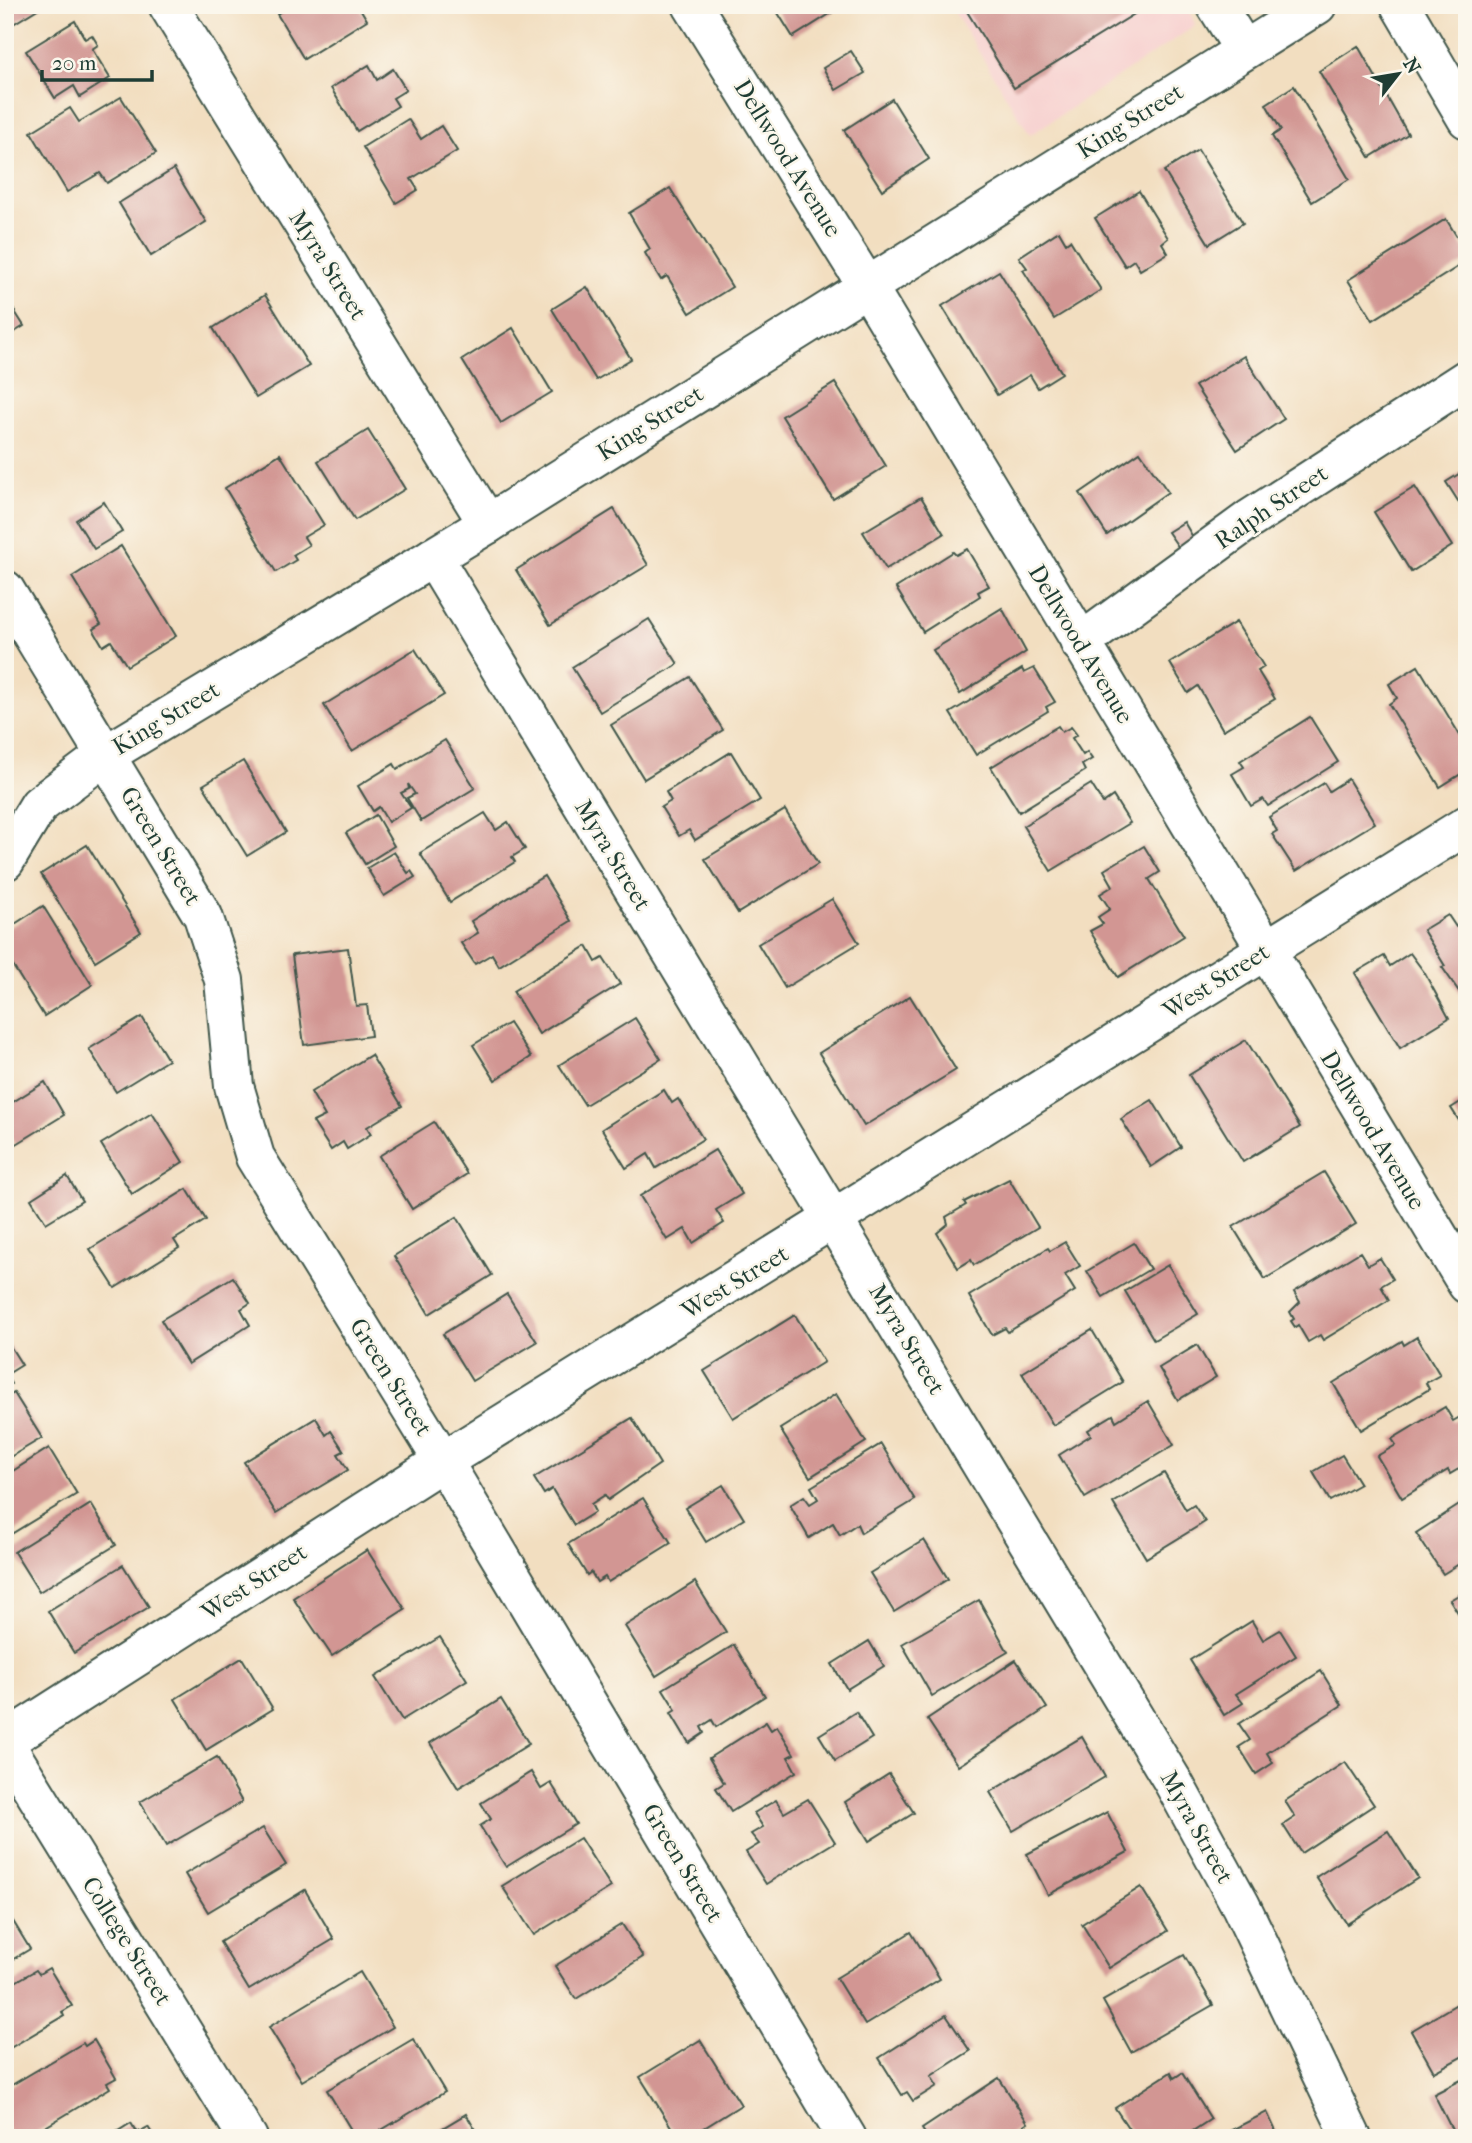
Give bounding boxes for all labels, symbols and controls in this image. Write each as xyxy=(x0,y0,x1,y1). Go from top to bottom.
scale bar xyxy=(42,38,152,82)
north arrow xyxy=(1364,38,1434,108)
text: 20 m xyxy=(52,51,97,75)
text: N xyxy=(1399,54,1425,78)
street label: Dellwood Avenue xyxy=(728,74,848,242)
street label: King Street xyxy=(1072,77,1189,165)
street label: Myra Street xyxy=(283,205,373,325)
street label: King Street xyxy=(592,379,709,467)
street label: Ralph Street xyxy=(1209,459,1333,555)
street label: Dellwood Avenue xyxy=(1023,559,1140,729)
street label: King Street xyxy=(107,675,225,761)
street label: Green Street xyxy=(115,782,208,911)
street label: Myra Street xyxy=(569,795,657,916)
street label: West Street xyxy=(1157,937,1275,1025)
street label: Dellwood Avenue xyxy=(1315,1045,1432,1215)
street label: West Street xyxy=(676,1239,794,1325)
street label: Myra Street xyxy=(863,1279,951,1400)
street label: Green Street xyxy=(344,1313,438,1441)
street label: West Street xyxy=(195,1537,312,1627)
street label: Myra Street xyxy=(1155,1766,1240,1888)
street label: Green Street xyxy=(637,1799,730,1928)
street label: College Street xyxy=(76,1872,178,2011)

